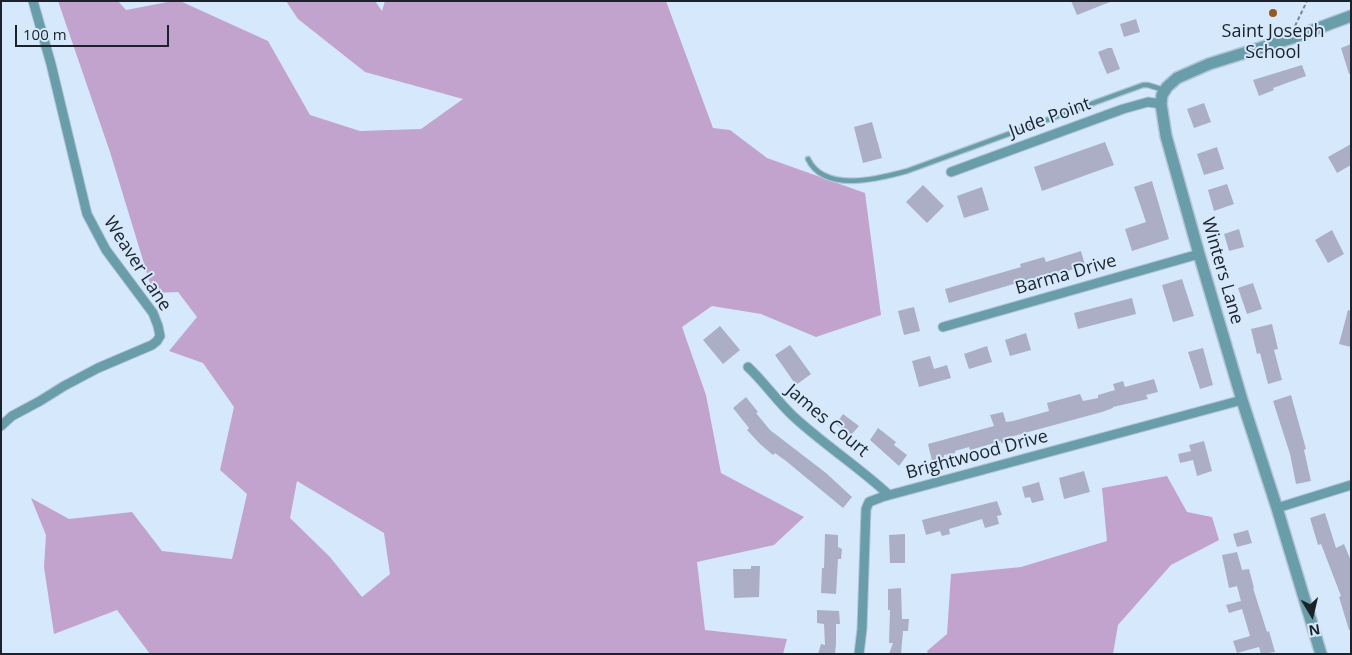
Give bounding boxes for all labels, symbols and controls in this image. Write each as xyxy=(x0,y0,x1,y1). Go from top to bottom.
marker: Saint Joseph School xyxy=(1267,7,1279,19)
scale bar xyxy=(18,15,171,47)
place label: Saint Joseph School xyxy=(1222,21,1324,64)
text: 100 m xyxy=(23,24,67,44)
street label: Jude Point xyxy=(1006,93,1094,143)
street label: Weaver Lane xyxy=(98,213,176,315)
street label: Winters Lane xyxy=(1196,215,1248,327)
street label: Barma Drive xyxy=(1013,250,1119,300)
street label: James Court xyxy=(781,380,873,462)
street label: Brightwood Drive xyxy=(904,426,1050,484)
north arrow xyxy=(1287,590,1337,640)
text: N xyxy=(1307,620,1322,641)

